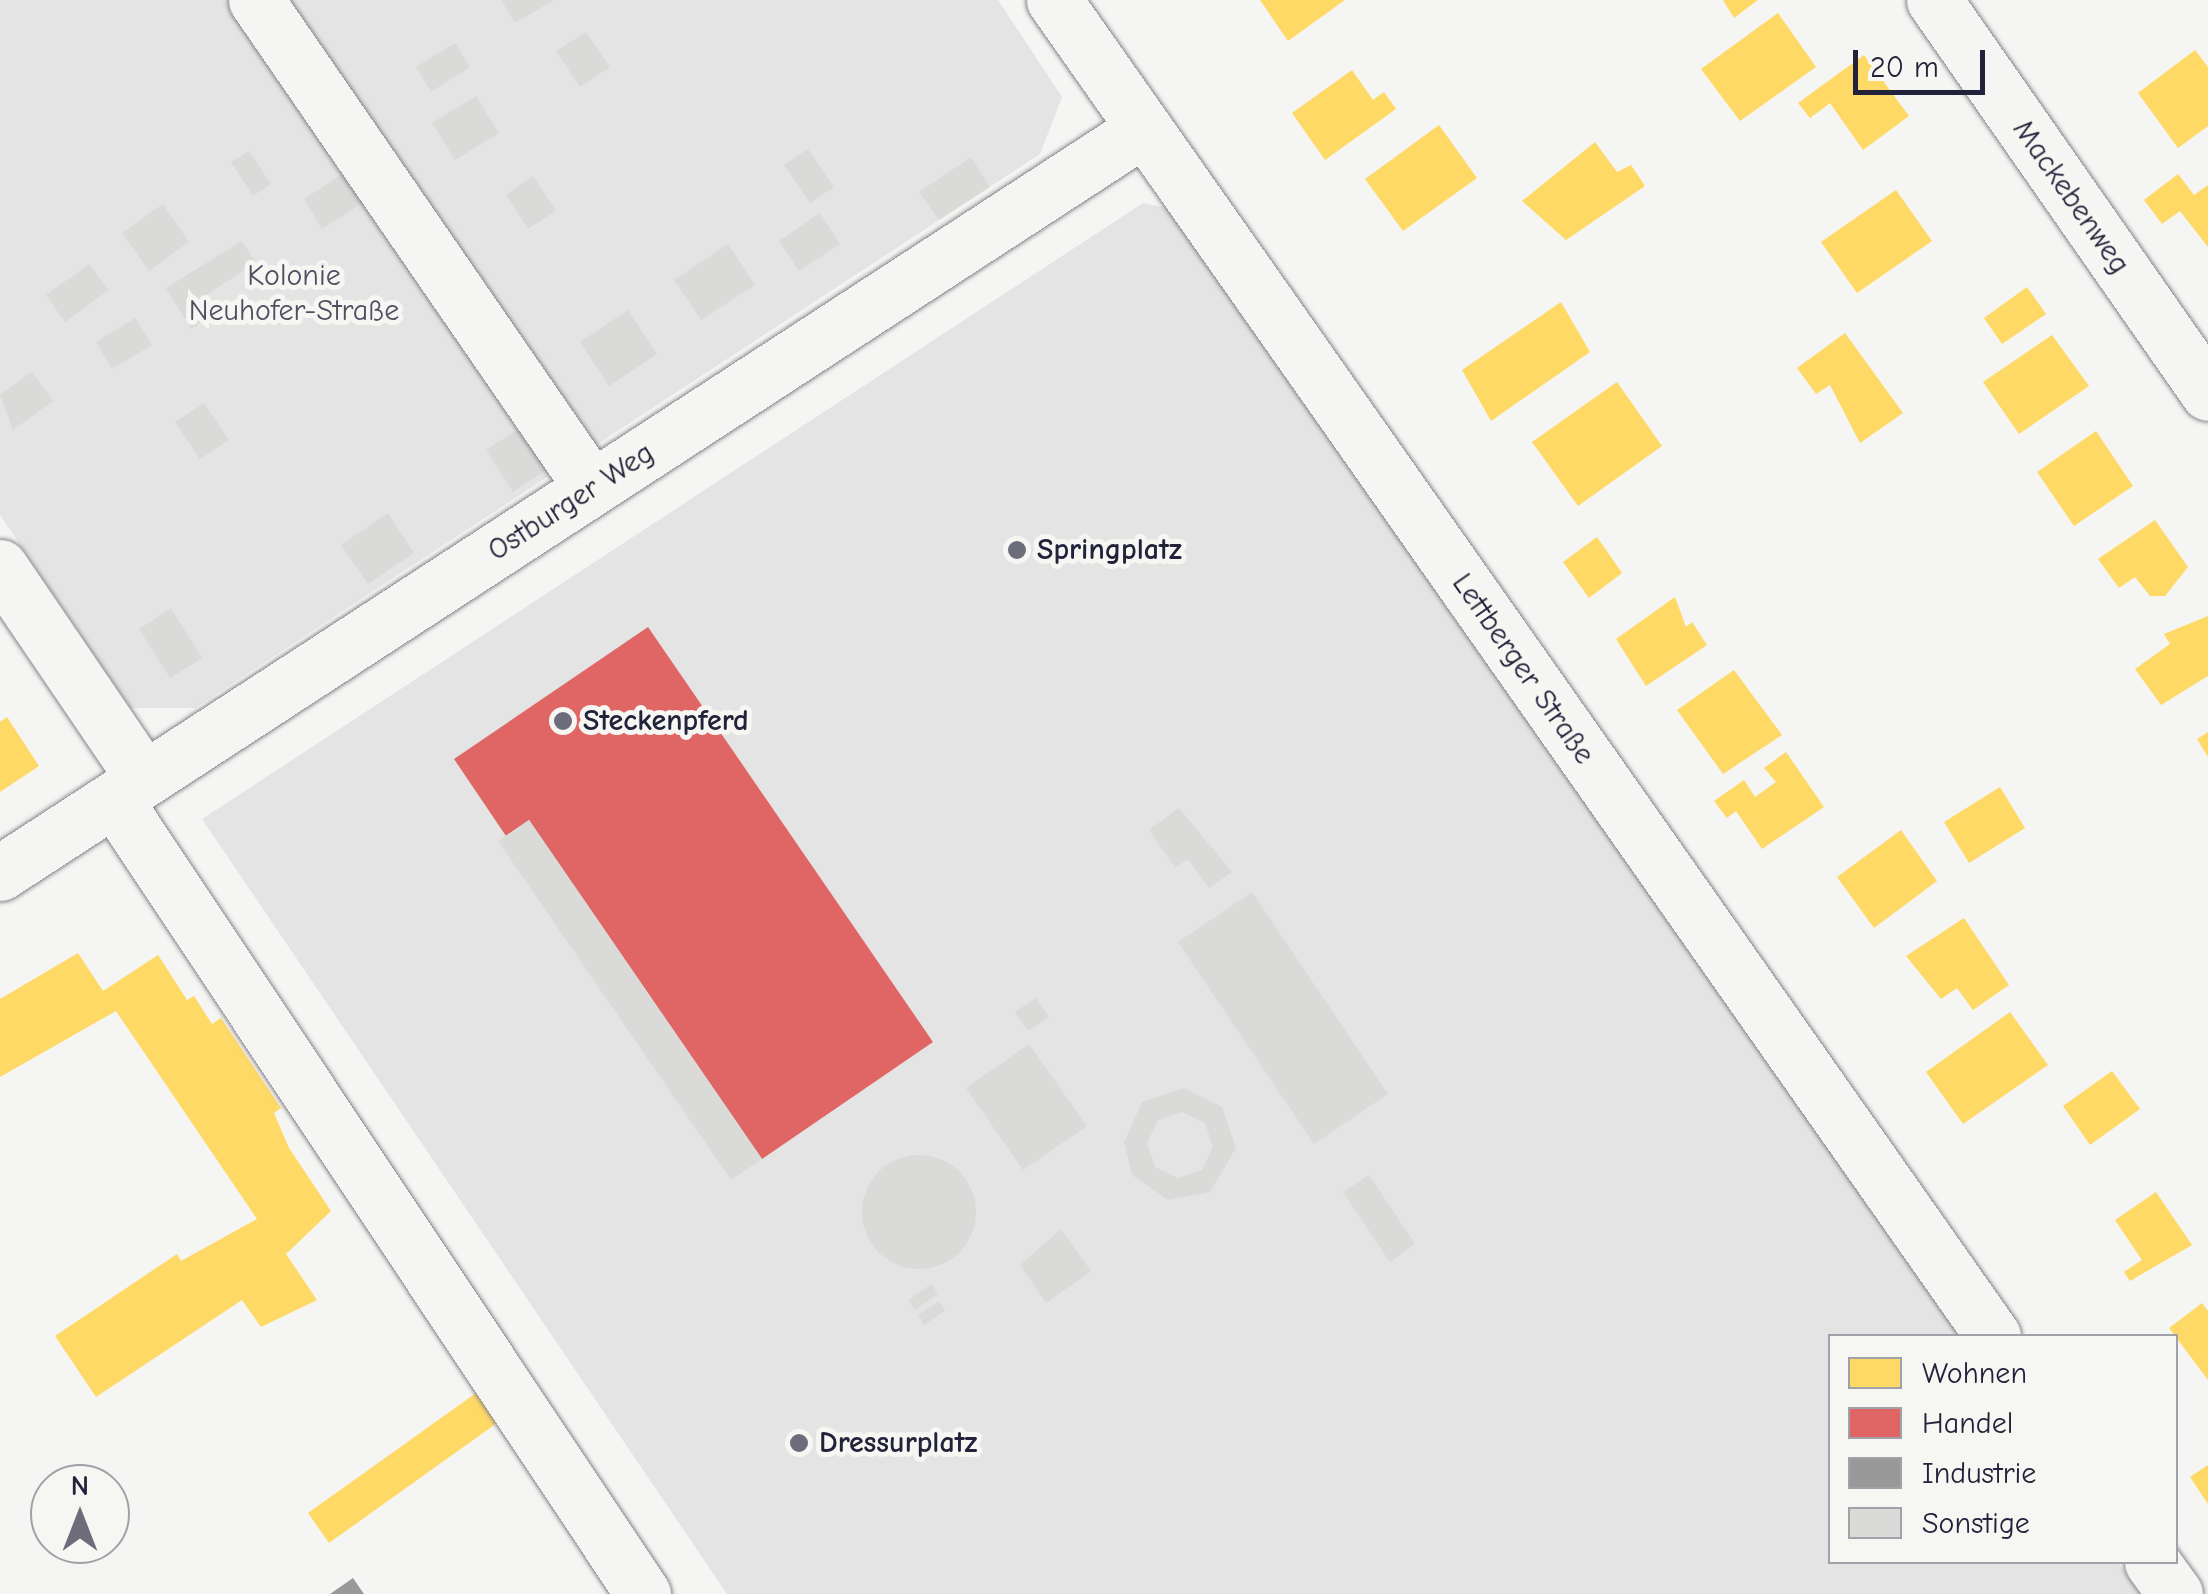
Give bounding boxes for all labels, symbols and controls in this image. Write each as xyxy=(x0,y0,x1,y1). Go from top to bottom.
scale bar xyxy=(1858,30,1990,92)
text: 20 m xyxy=(1870,50,1939,85)
street label: Mackebenweg xyxy=(2005,113,2137,281)
park label: Kolonie Neuhofer-Straße xyxy=(189,258,399,328)
street label: Ostburger Weg xyxy=(481,435,661,569)
place label: Springplatz xyxy=(1037,532,1182,568)
marker: Springplatz xyxy=(1006,539,1028,561)
street label: Lettberger Straße xyxy=(1444,567,1602,771)
place label: Steckenpferd xyxy=(583,703,749,739)
marker: Steckenpferd xyxy=(552,710,574,732)
legend xyxy=(1828,1334,2178,1564)
text: Wohnen xyxy=(1922,1356,2027,1391)
text: Handel xyxy=(1922,1406,2013,1441)
place label: Dressurplatz xyxy=(819,1425,977,1461)
marker: Dressurplatz xyxy=(788,1432,810,1454)
text: Industrie xyxy=(1922,1456,2036,1491)
north arrow xyxy=(30,1464,130,1564)
text: N xyxy=(71,1470,89,1502)
text: Sonstige xyxy=(1922,1506,2030,1541)

